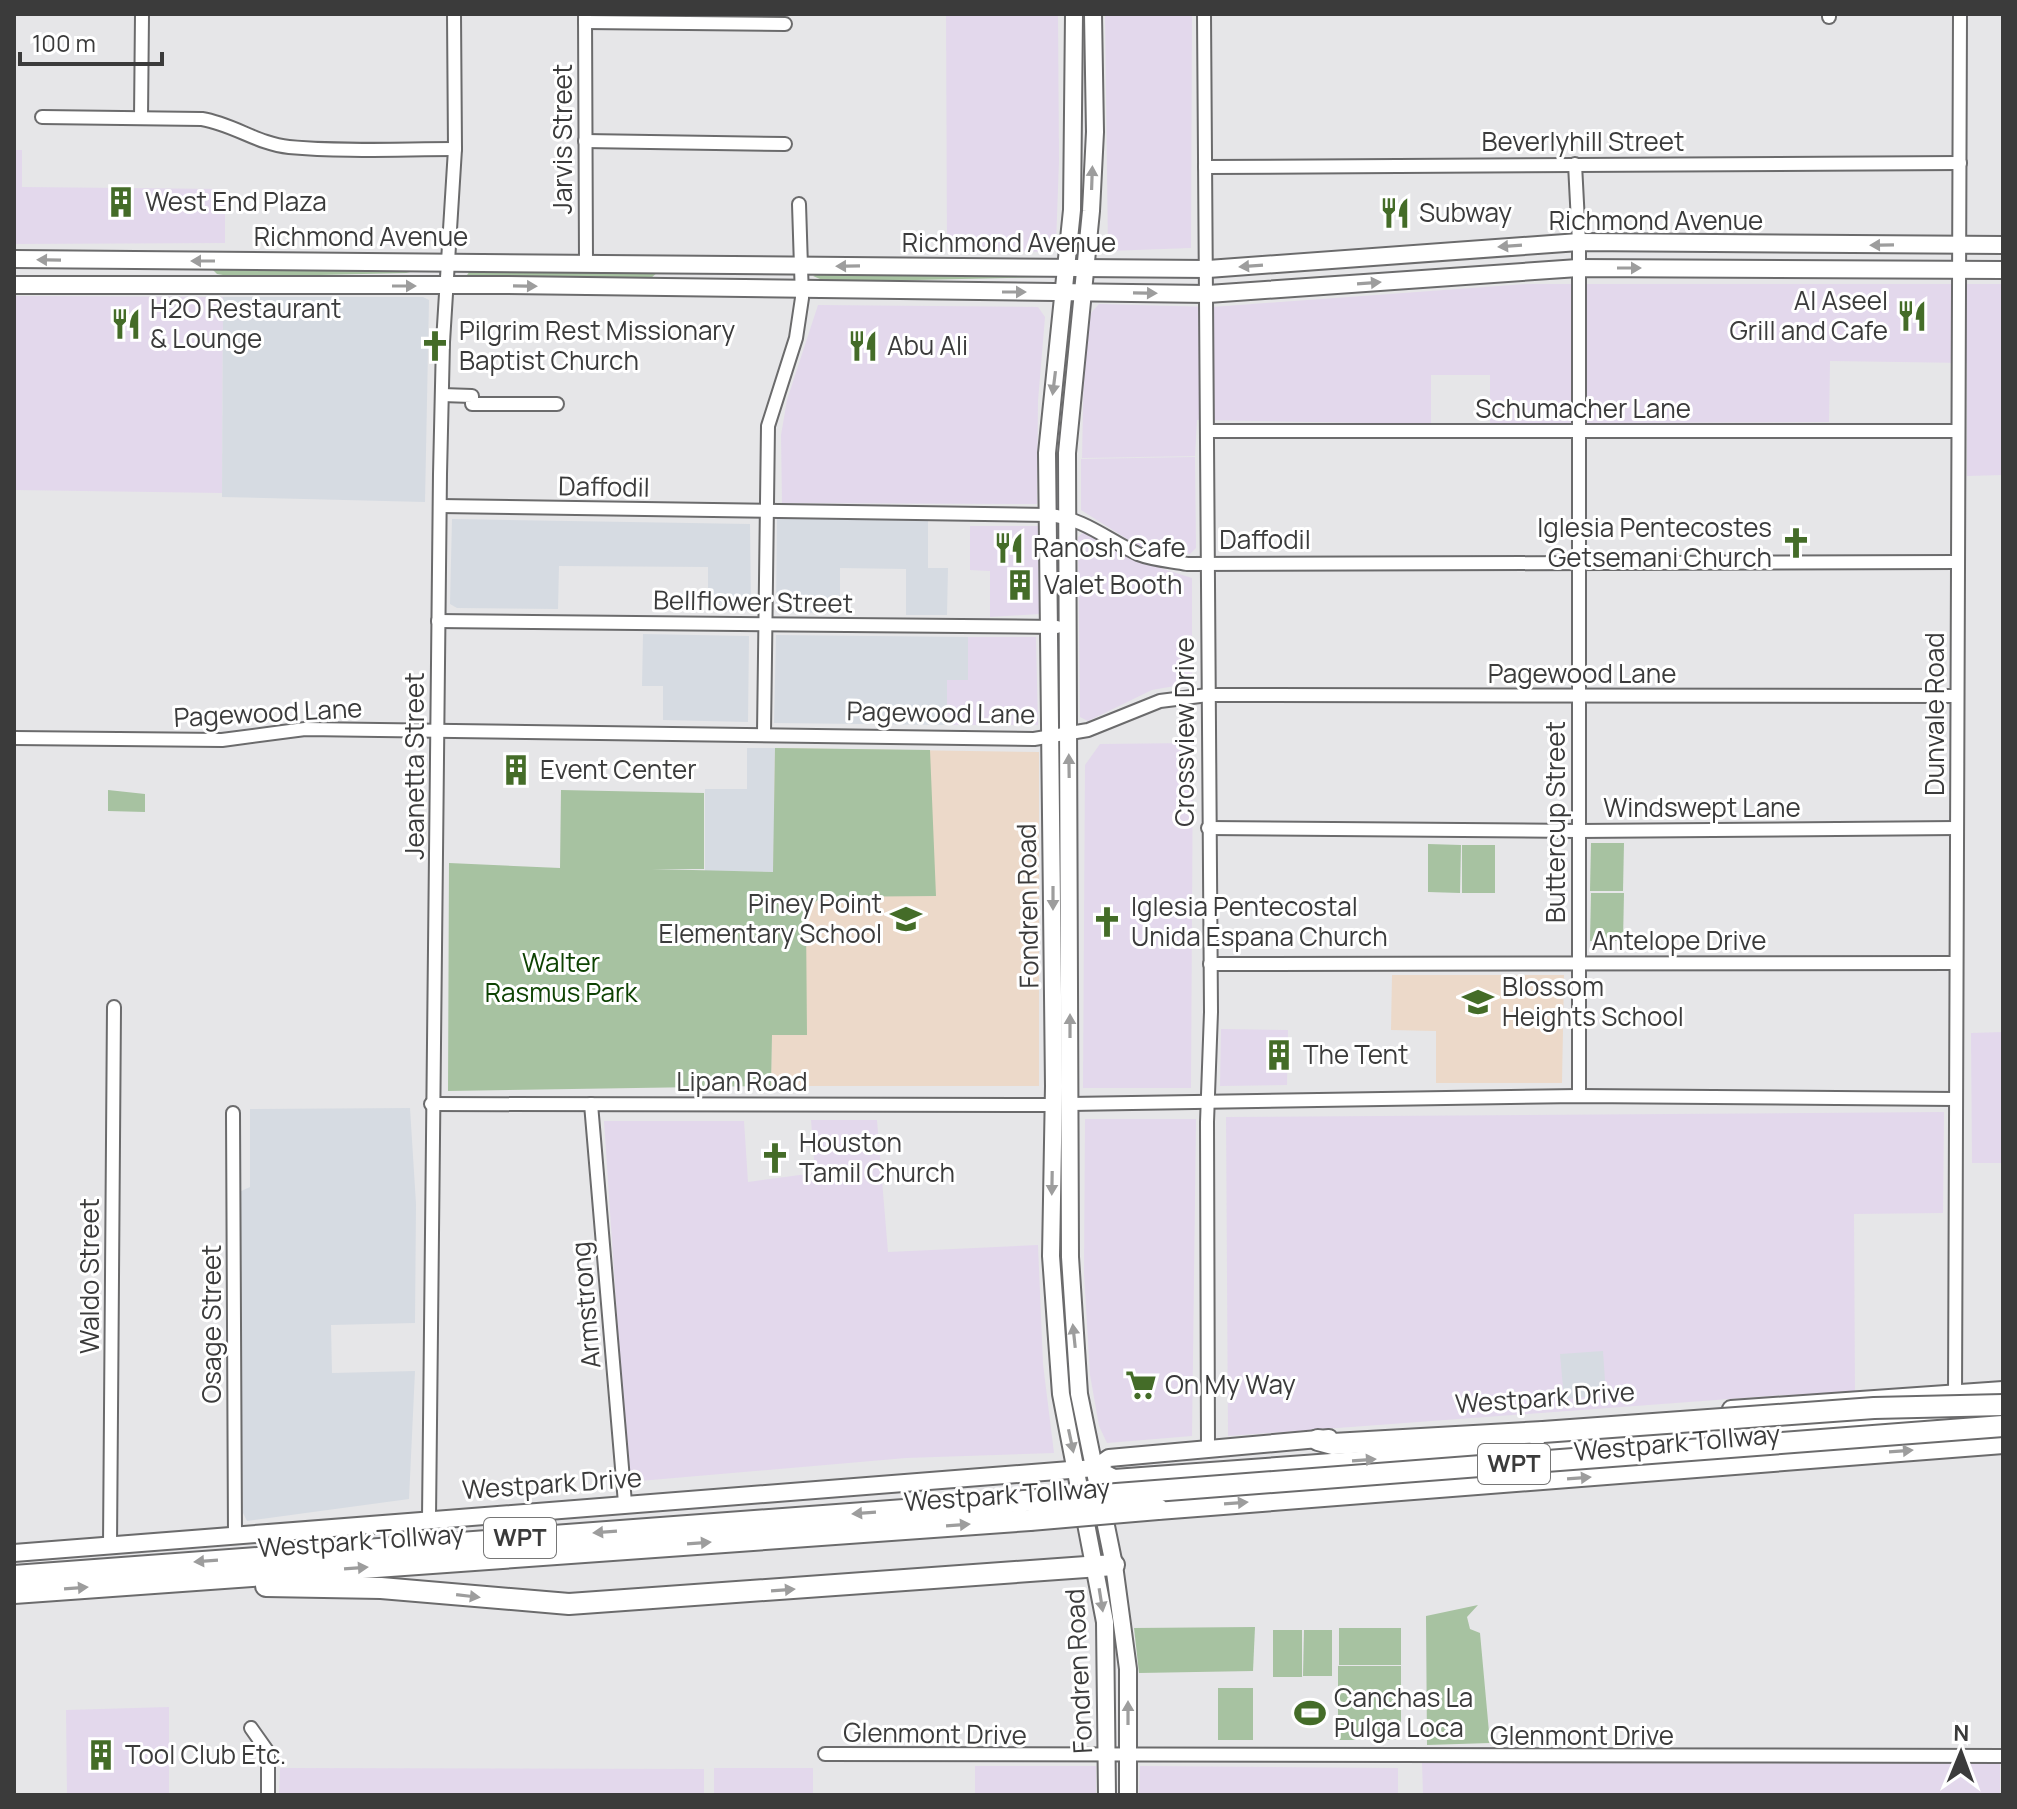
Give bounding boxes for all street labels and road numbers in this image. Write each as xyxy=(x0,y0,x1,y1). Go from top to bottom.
street label: Jarvis Street xyxy=(544,64,580,214)
street label: Beverlyhill Street xyxy=(1482,123,1684,159)
street label: Richmond Avenue xyxy=(1549,202,1763,238)
street label: Richmond Avenue xyxy=(254,218,468,254)
street label: Richmond Avenue xyxy=(902,224,1116,260)
street label: Schumacher Lane xyxy=(1475,390,1691,426)
street label: Daffodil xyxy=(558,467,650,505)
street label: Daffodil xyxy=(1219,521,1311,557)
street label: Bellflower Street xyxy=(653,581,853,621)
street label: Dunvale Road xyxy=(1916,632,1952,796)
street label: Crossview Drive xyxy=(1166,637,1202,827)
street label: Pagewood Lane xyxy=(1488,655,1676,691)
street label: Jeanetta Street xyxy=(396,672,432,860)
street label: Pagewood Lane xyxy=(173,689,363,735)
street label: Pagewood Lane xyxy=(846,692,1036,732)
street label: Buttercup Street xyxy=(1537,721,1573,923)
street label: Windswept Lane xyxy=(1603,789,1801,825)
street label: Fondren Road xyxy=(1008,823,1046,989)
street label: Antelope Drive xyxy=(1591,922,1767,958)
street label: Lipan Road xyxy=(676,1063,808,1099)
street label: Waldo Street xyxy=(71,1198,107,1354)
street label: Armstrong xyxy=(562,1240,608,1370)
street label: Osage Street xyxy=(193,1244,229,1404)
street label: Westpark Drive xyxy=(1454,1373,1636,1421)
street label: Westpark Tollway xyxy=(1572,1415,1782,1469)
road number: WPT xyxy=(1478,1444,1550,1484)
street label: Westpark Drive xyxy=(461,1459,643,1507)
street label: Westpark Tollway xyxy=(903,1469,1112,1519)
street label: Westpark Tollway xyxy=(257,1515,466,1565)
road number: WPT xyxy=(484,1518,556,1558)
street label: Fondren Road xyxy=(1056,1588,1100,1754)
street label: Glenmont Drive xyxy=(843,1713,1027,1753)
street label: Glenmont Drive xyxy=(1490,1717,1674,1753)

